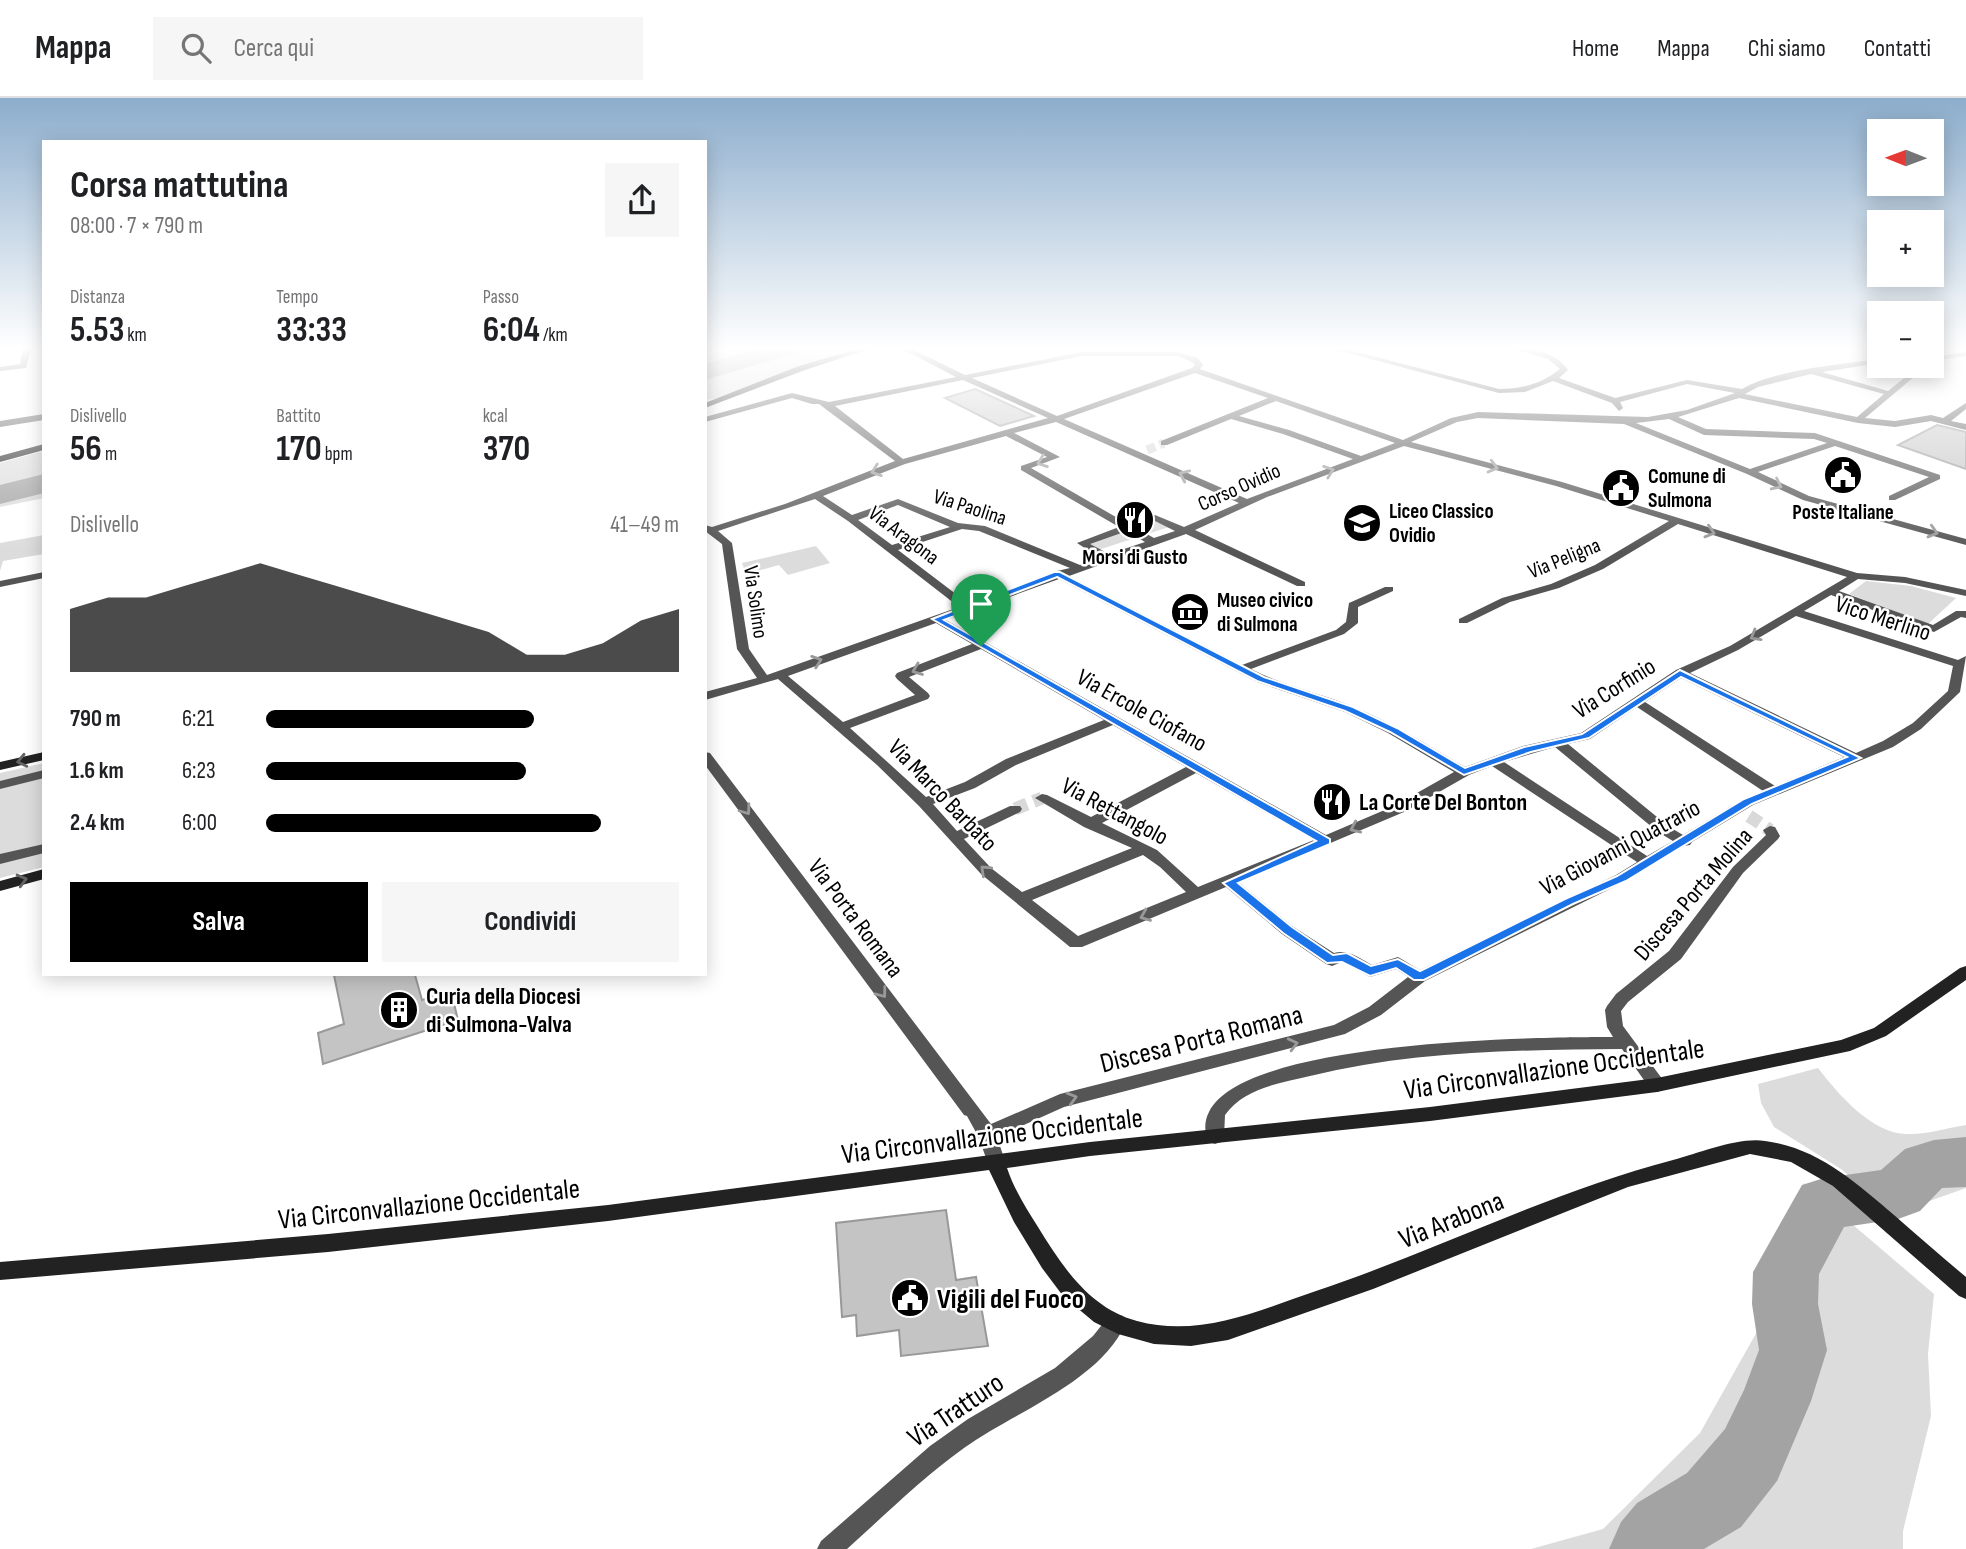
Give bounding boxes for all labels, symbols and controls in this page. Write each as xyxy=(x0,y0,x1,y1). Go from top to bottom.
search box xyxy=(153,17,643,80)
text: Mappa xyxy=(35,28,111,68)
icon: search xyxy=(177,29,215,67)
text: Cerca qui xyxy=(233,33,314,64)
text: Home xyxy=(1572,34,1619,63)
text: Mappa xyxy=(1657,34,1710,63)
text: Chi siamo xyxy=(1748,34,1826,63)
text: Contatti xyxy=(1864,34,1931,63)
north arrow xyxy=(1867,119,1944,196)
map controls xyxy=(1867,119,1944,378)
text: Corsa mattutina xyxy=(70,163,288,208)
button: share xyxy=(605,163,679,237)
button: + xyxy=(1867,210,1944,287)
text: 08:00 · 7 × 790 m xyxy=(70,212,203,240)
text: Distanza xyxy=(70,286,125,309)
text: Tempo xyxy=(276,286,318,309)
text: Passo xyxy=(483,286,519,309)
button: − xyxy=(1867,301,1944,378)
text: 5.53 xyxy=(70,309,124,352)
text: 33:33 xyxy=(276,309,347,352)
text: 6:04 xyxy=(483,309,540,352)
text: km xyxy=(124,324,147,347)
text: /km xyxy=(540,324,568,347)
text: Dislivello xyxy=(70,405,127,428)
text: Battito xyxy=(276,405,321,428)
text: kcal xyxy=(483,405,508,428)
text: 56 xyxy=(70,428,102,471)
text: 170 xyxy=(276,428,322,471)
text: 370 xyxy=(483,428,530,471)
text: m xyxy=(102,443,117,466)
text: bpm xyxy=(322,443,353,466)
one-way arrow xyxy=(1037,454,1049,468)
public building icon: Poste Italiane xyxy=(1822,454,1864,496)
street label: Corso Ovidio xyxy=(1194,458,1284,517)
one-way arrow xyxy=(1487,459,1499,473)
one-way arrow xyxy=(870,463,882,477)
place label: Comune di Sulmona xyxy=(1648,464,1726,513)
one-way arrow xyxy=(1322,465,1334,479)
public building icon: Comune di Sulmona xyxy=(1600,467,1642,509)
one-way arrow xyxy=(1179,469,1192,483)
one-way arrow xyxy=(1770,476,1782,490)
street label: Via Paolina xyxy=(930,484,1010,531)
restaurant icon: Morsi di Gusto xyxy=(1114,499,1156,541)
place label: Liceo Classico Ovidio xyxy=(1389,499,1494,548)
place label: Poste Italiane xyxy=(1792,500,1894,525)
street label: Via Aragona xyxy=(863,501,944,570)
school or university icon: Liceo Classico Ovidio xyxy=(1341,502,1383,544)
text: Dislivello xyxy=(70,511,139,539)
text: 41–49 m xyxy=(610,511,679,539)
one-way arrow xyxy=(1704,524,1716,539)
one-way arrow xyxy=(1927,524,1939,539)
street label: Via Peligna xyxy=(1524,533,1604,584)
place label: Morsi di Gusto xyxy=(1082,545,1188,570)
street label: Via Solimo xyxy=(738,564,773,640)
pin xyxy=(951,574,1011,646)
icon: arrive xyxy=(962,585,1000,623)
place label: Museo civico di Sulmona xyxy=(1217,588,1313,637)
street label: Vico Merlino xyxy=(1831,589,1934,648)
museum icon: Museo civico di Sulmona xyxy=(1169,591,1211,633)
one-way arrow xyxy=(1750,627,1763,640)
street label: Via Corfinio xyxy=(1568,652,1661,725)
one-way arrow xyxy=(811,656,823,670)
one-way arrow xyxy=(911,662,923,676)
street label: Via Ercole Ciofano xyxy=(1072,663,1212,758)
text: 790 m xyxy=(70,705,121,733)
text: 6:21 xyxy=(182,705,214,733)
street label: Via Marco Barbato xyxy=(882,733,1003,857)
one-way arrow xyxy=(16,753,28,767)
text: 1.6 km xyxy=(70,757,124,785)
text: 6:23 xyxy=(182,757,216,785)
street label: Via Rettangolo xyxy=(1056,771,1173,852)
restaurant icon: La Corte Del Bonton xyxy=(1311,781,1353,823)
place label: La Corte Del Bonton xyxy=(1359,788,1527,817)
street label: Via Giovanni Quatrario xyxy=(1535,793,1705,902)
one-way arrow xyxy=(738,802,751,815)
text: 2.4 km xyxy=(70,809,125,837)
text: 6:00 xyxy=(182,809,217,837)
one-way arrow xyxy=(1349,820,1362,834)
street label: Discesa Porta Molina xyxy=(1628,822,1759,967)
street label: Via Porta Romana xyxy=(802,853,910,983)
one-way arrow xyxy=(980,865,993,878)
one-way arrow xyxy=(16,874,28,888)
button: Salva xyxy=(70,882,368,962)
button: Condividi xyxy=(382,882,679,962)
one-way arrow xyxy=(1139,907,1151,921)
place label: Curia della Diocesi di Sulmona-Valva xyxy=(426,982,581,1039)
one-way arrow xyxy=(873,985,886,998)
building icon: Curia della Diocesi di Sulmona-Valva xyxy=(378,989,420,1031)
street label: Discesa Porta Romana xyxy=(1097,998,1306,1081)
street label: Via Circonvallazione Occidentale xyxy=(1402,1032,1707,1107)
one-way arrow xyxy=(1287,1038,1299,1052)
one-way arrow xyxy=(1066,1091,1078,1106)
street label: Via Circonvallazione Occidentale xyxy=(840,1102,1145,1171)
street label: Via Circonvallazione Occidentale xyxy=(277,1172,582,1237)
street label: Via Arabona xyxy=(1394,1185,1509,1256)
public building icon: Vigili del Fuoco xyxy=(889,1277,931,1319)
place label: Vigili del Fuoco xyxy=(937,1283,1084,1316)
street label: Via Tratturo xyxy=(902,1366,1010,1454)

